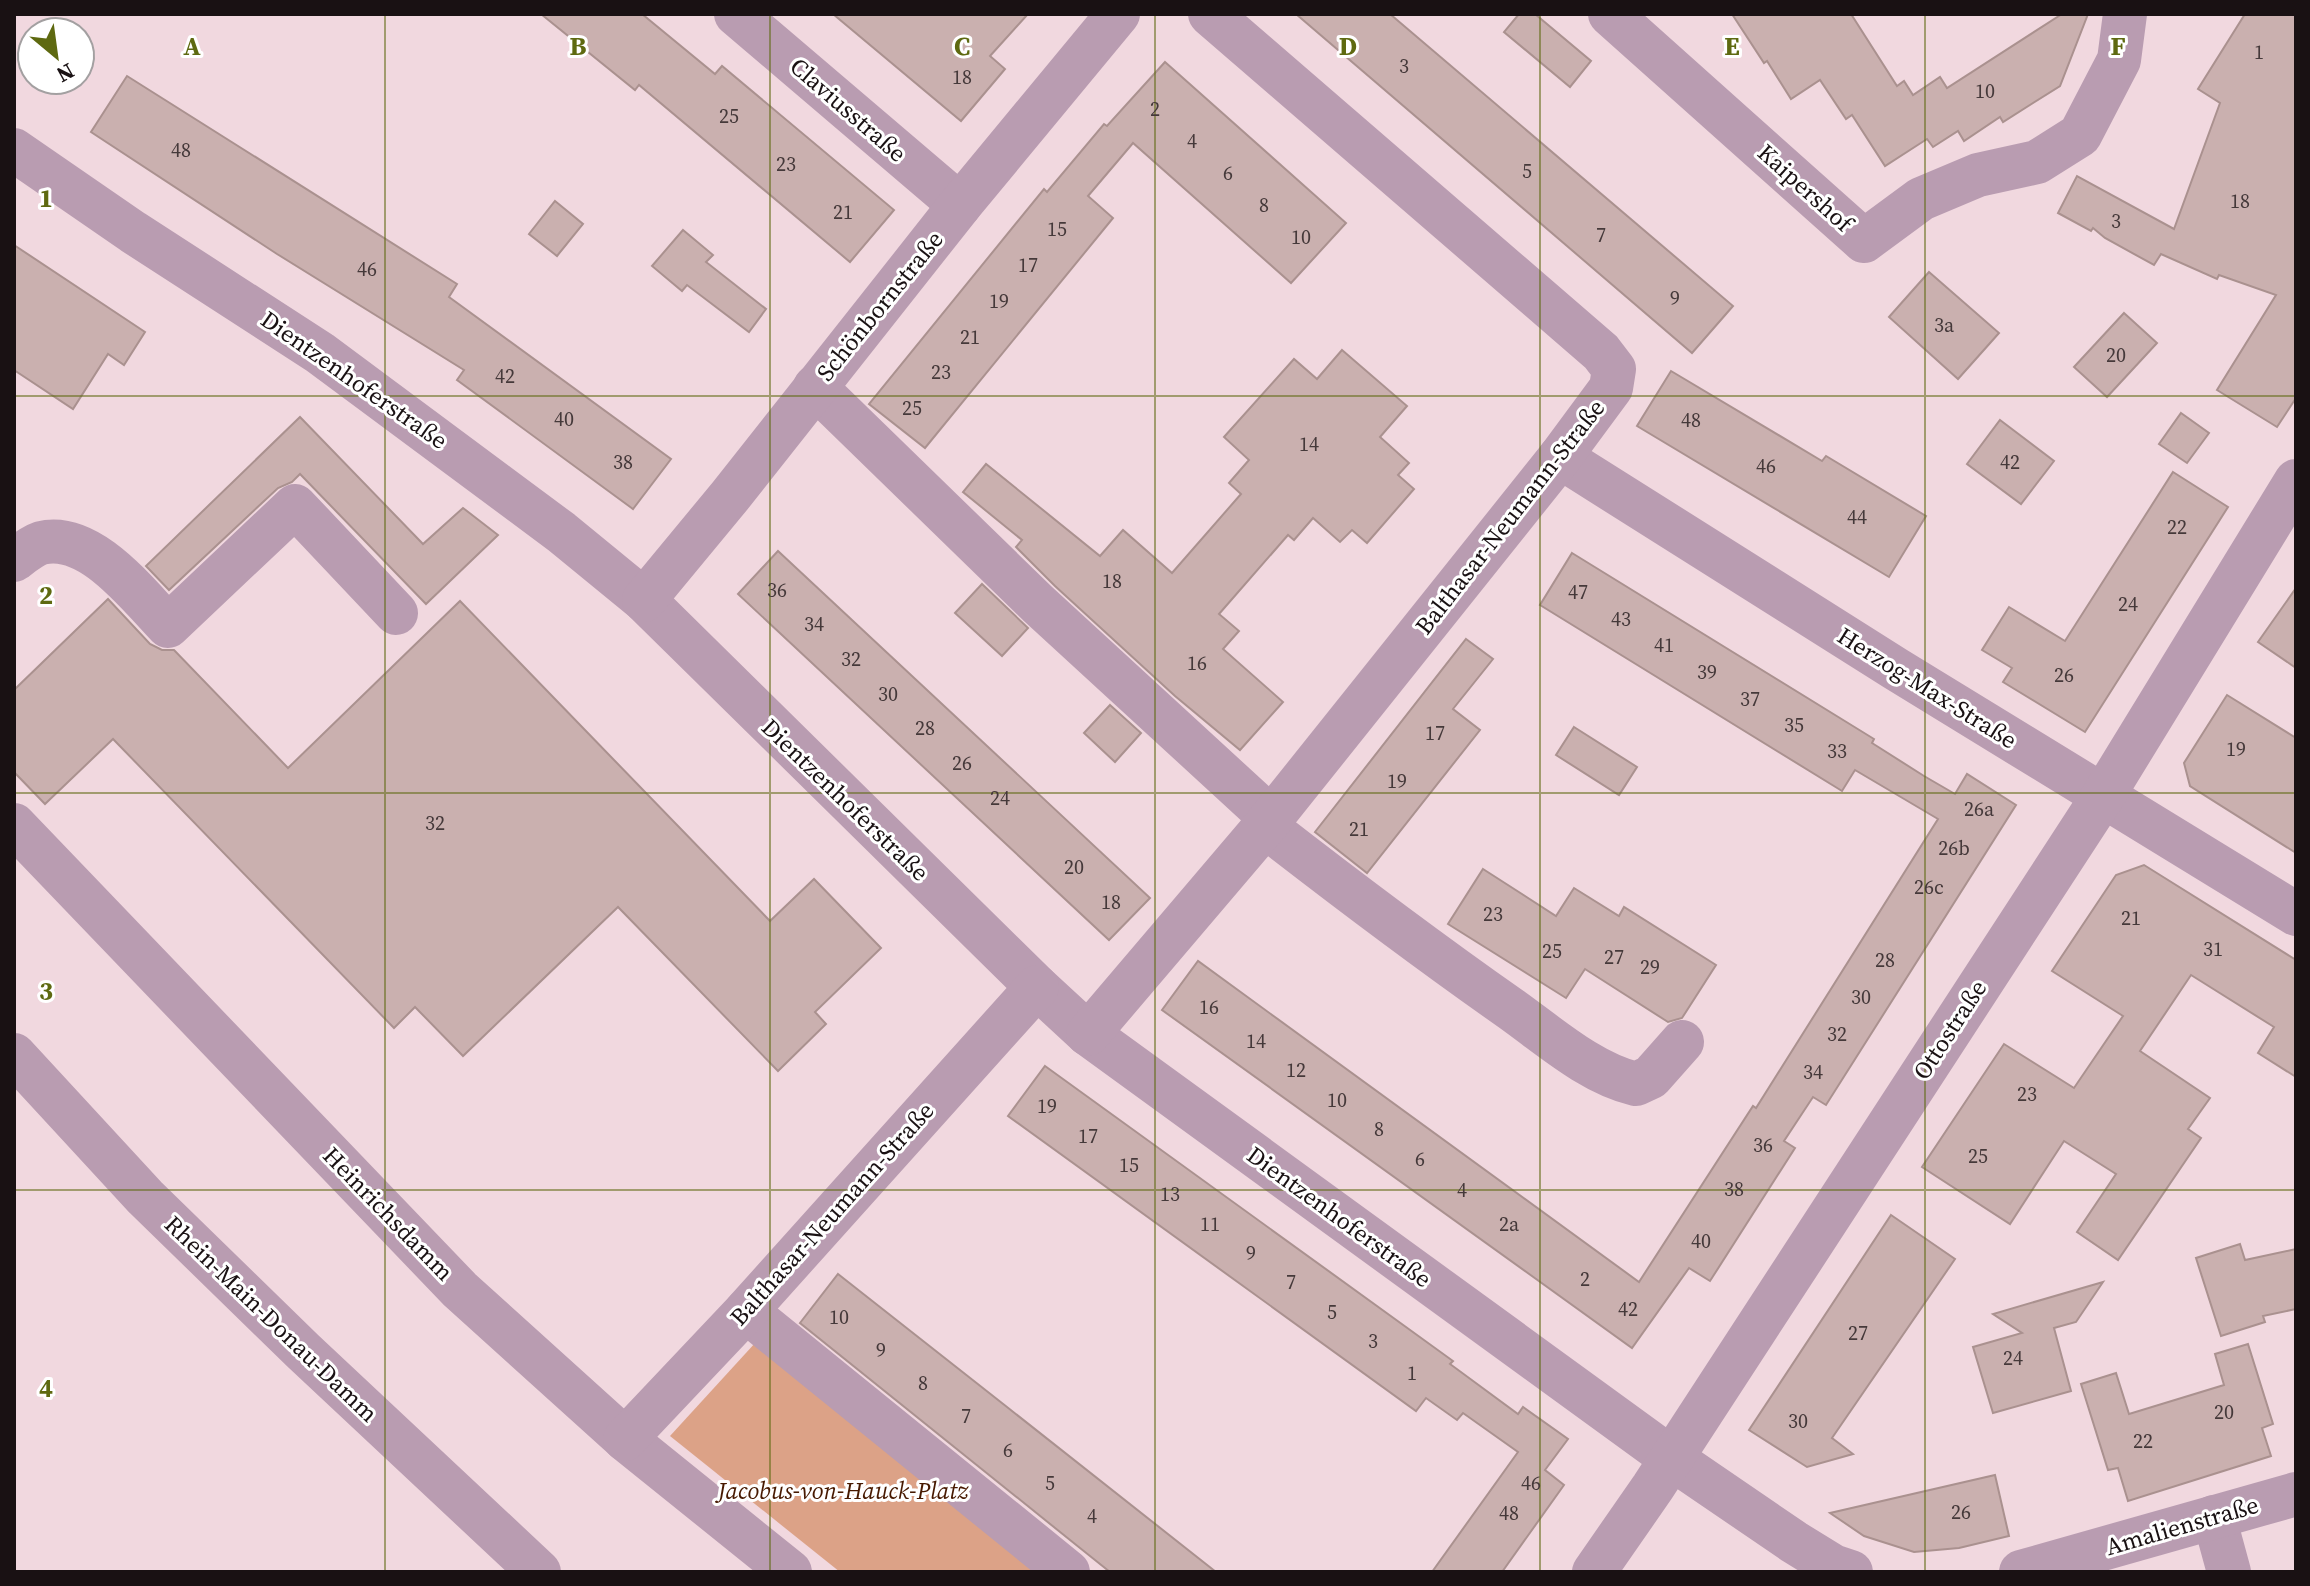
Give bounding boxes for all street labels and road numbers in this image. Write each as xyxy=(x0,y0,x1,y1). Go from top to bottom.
street label: Claviusstraße xyxy=(783,50,914,169)
street label: Kaipershof xyxy=(1751,136,1862,241)
street label: Schönbornstraße xyxy=(809,224,950,388)
street label: Dientzenhoferstraße xyxy=(254,303,454,457)
street label: Balthasar-Neumann-Straße xyxy=(1407,392,1612,641)
street label: Herzog-Max-Straße xyxy=(1831,619,2023,756)
street label: Dientzenhoferstraße xyxy=(754,711,936,888)
street label: Ottostraße xyxy=(1905,973,1994,1086)
street label: Balthasar-Neumann-Straße xyxy=(722,1095,941,1333)
street label: Dientzenhoferstraße xyxy=(1240,1138,1438,1295)
street label: Heinrichsdamm xyxy=(316,1139,461,1288)
street label: Rhein-Main-Donau-Damm xyxy=(158,1208,385,1429)
street label: Amalienstraße xyxy=(2102,1488,2262,1563)

